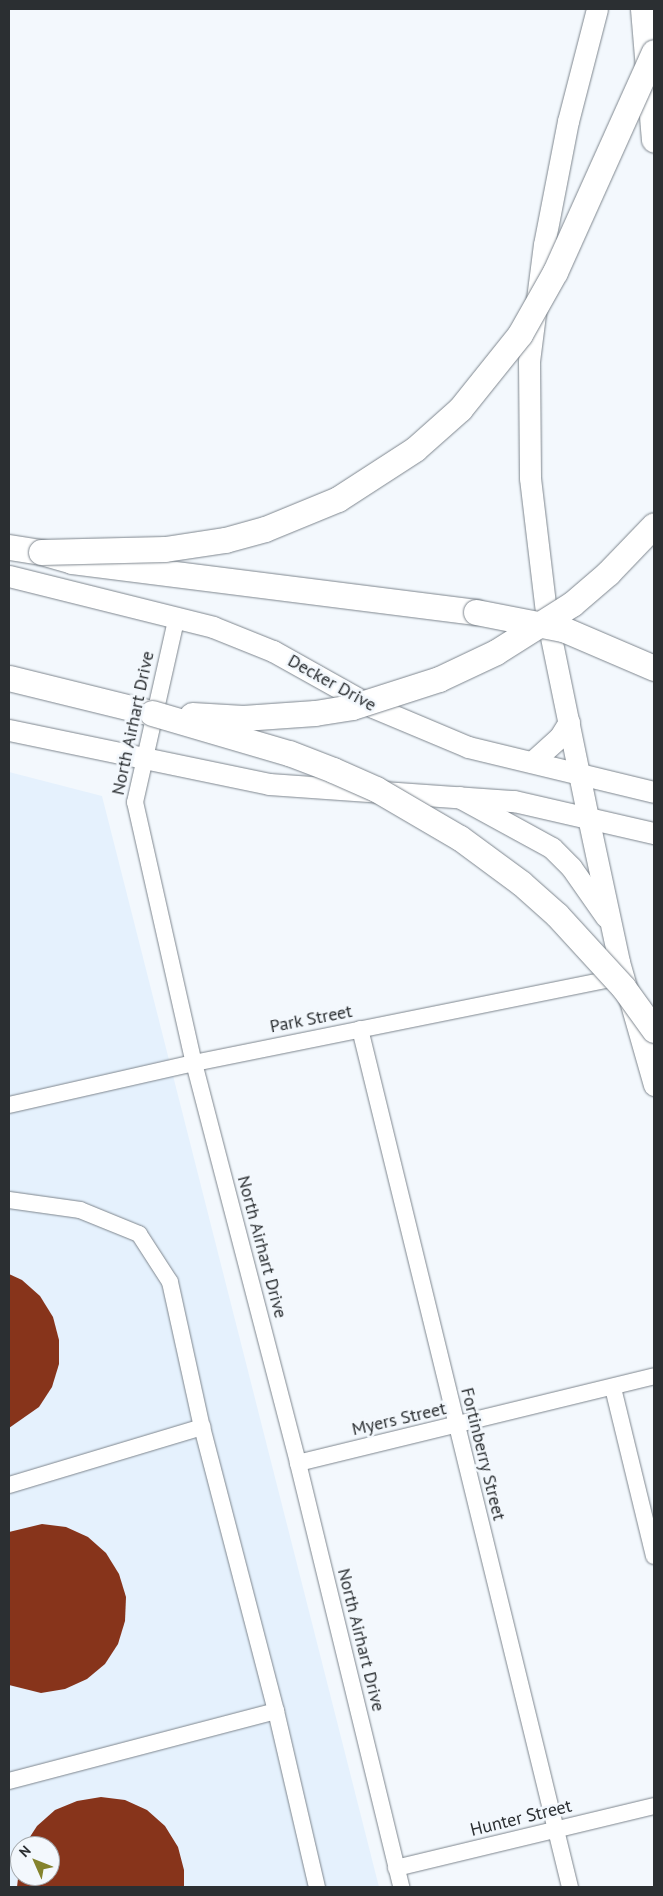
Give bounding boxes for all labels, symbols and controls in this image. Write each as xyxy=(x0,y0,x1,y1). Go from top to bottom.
street label: North Airhart Drive xyxy=(107,649,159,797)
street label: Decker Drive xyxy=(284,650,380,716)
street label: Park Street xyxy=(268,1000,354,1038)
street label: North Airhart Drive xyxy=(233,1173,291,1321)
street label: Fortinberry Street xyxy=(456,1385,510,1523)
street label: Myers Street xyxy=(350,1398,448,1440)
street label: North Airhart Drive xyxy=(333,1566,389,1714)
street label: Hunter Street xyxy=(468,1795,574,1841)
north arrow xyxy=(10,1836,60,1886)
text: N xyxy=(15,1842,35,1861)

